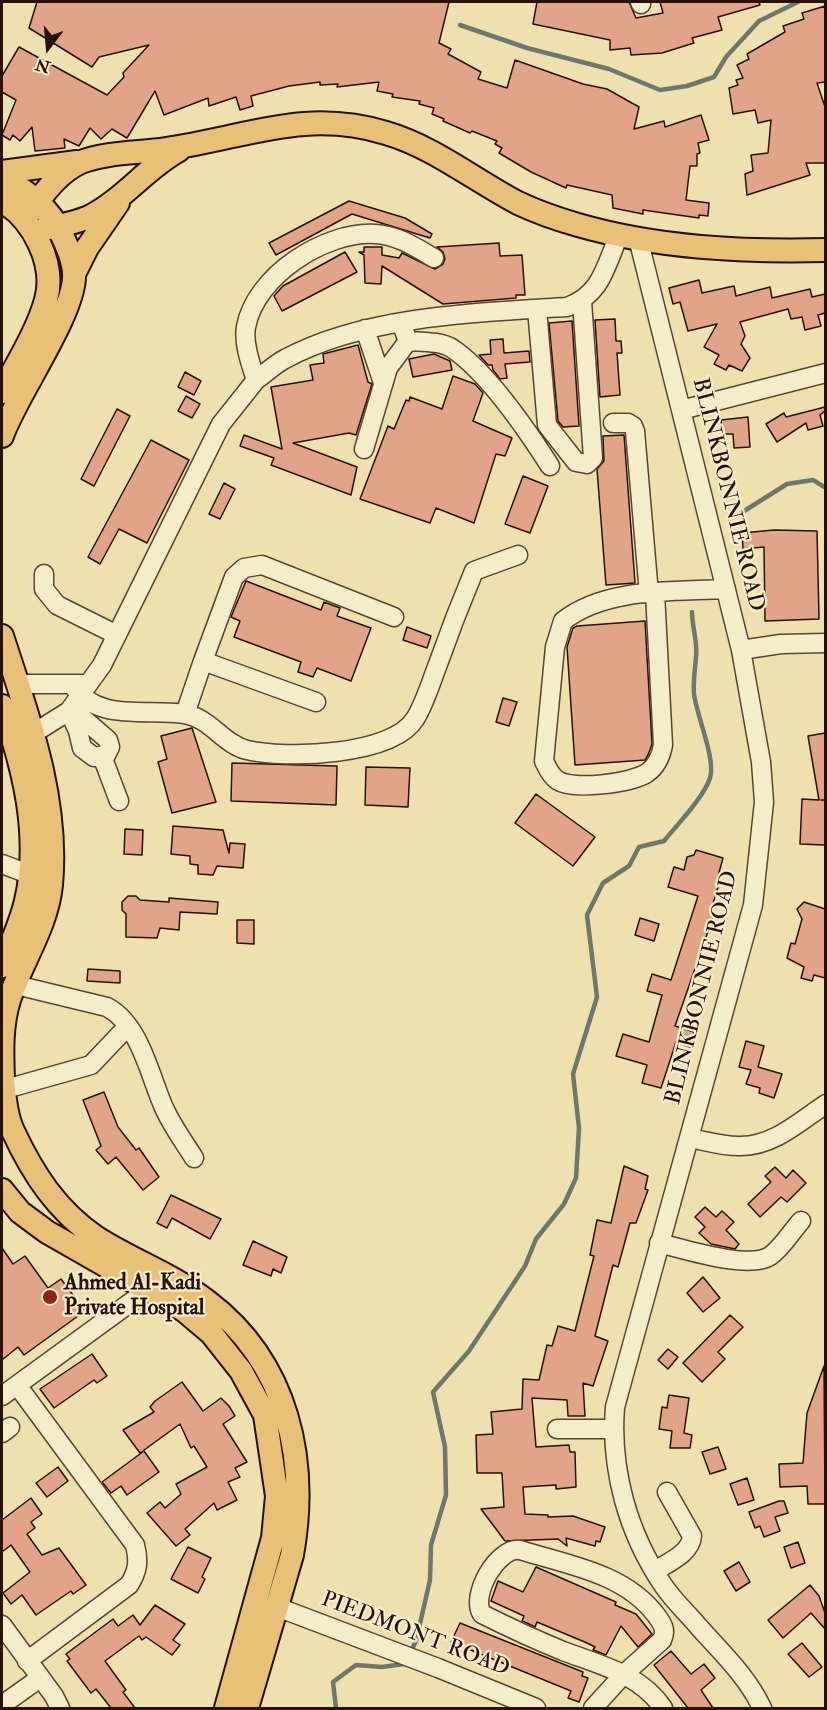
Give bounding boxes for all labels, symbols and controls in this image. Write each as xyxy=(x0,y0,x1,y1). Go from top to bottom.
north arrow xyxy=(18,18,78,78)
text: N xyxy=(33,54,53,77)
street label: BLINKBONNIE ROAD xyxy=(685,375,769,615)
street label: BLINKBONNIE ROAD xyxy=(661,868,745,1108)
place label: Ahmed Al-Kadi Private Hospital xyxy=(64,1271,204,1322)
marker: Ahmed Al-Kadi Private Hospital xyxy=(41,1288,59,1306)
street label: PIEDMONT ROAD xyxy=(317,1587,513,1683)

